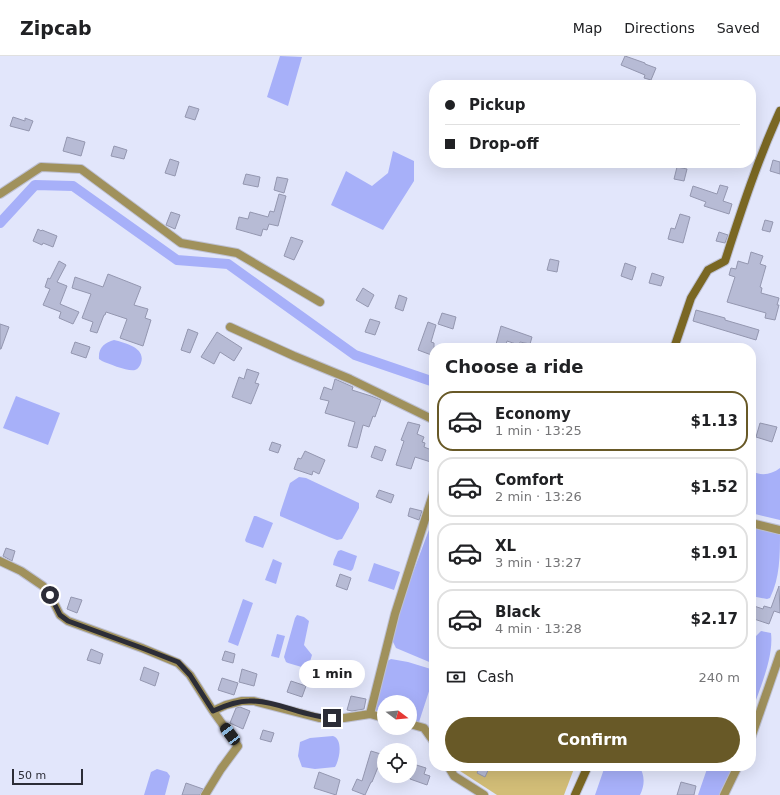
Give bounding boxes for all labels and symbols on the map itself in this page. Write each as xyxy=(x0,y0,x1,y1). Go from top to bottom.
route start xyxy=(41,586,59,604)
callout: 1 min xyxy=(299,660,365,688)
north arrow xyxy=(377,695,417,735)
route end xyxy=(323,709,341,727)
car xyxy=(218,721,242,747)
scale bar xyxy=(12,767,83,786)

